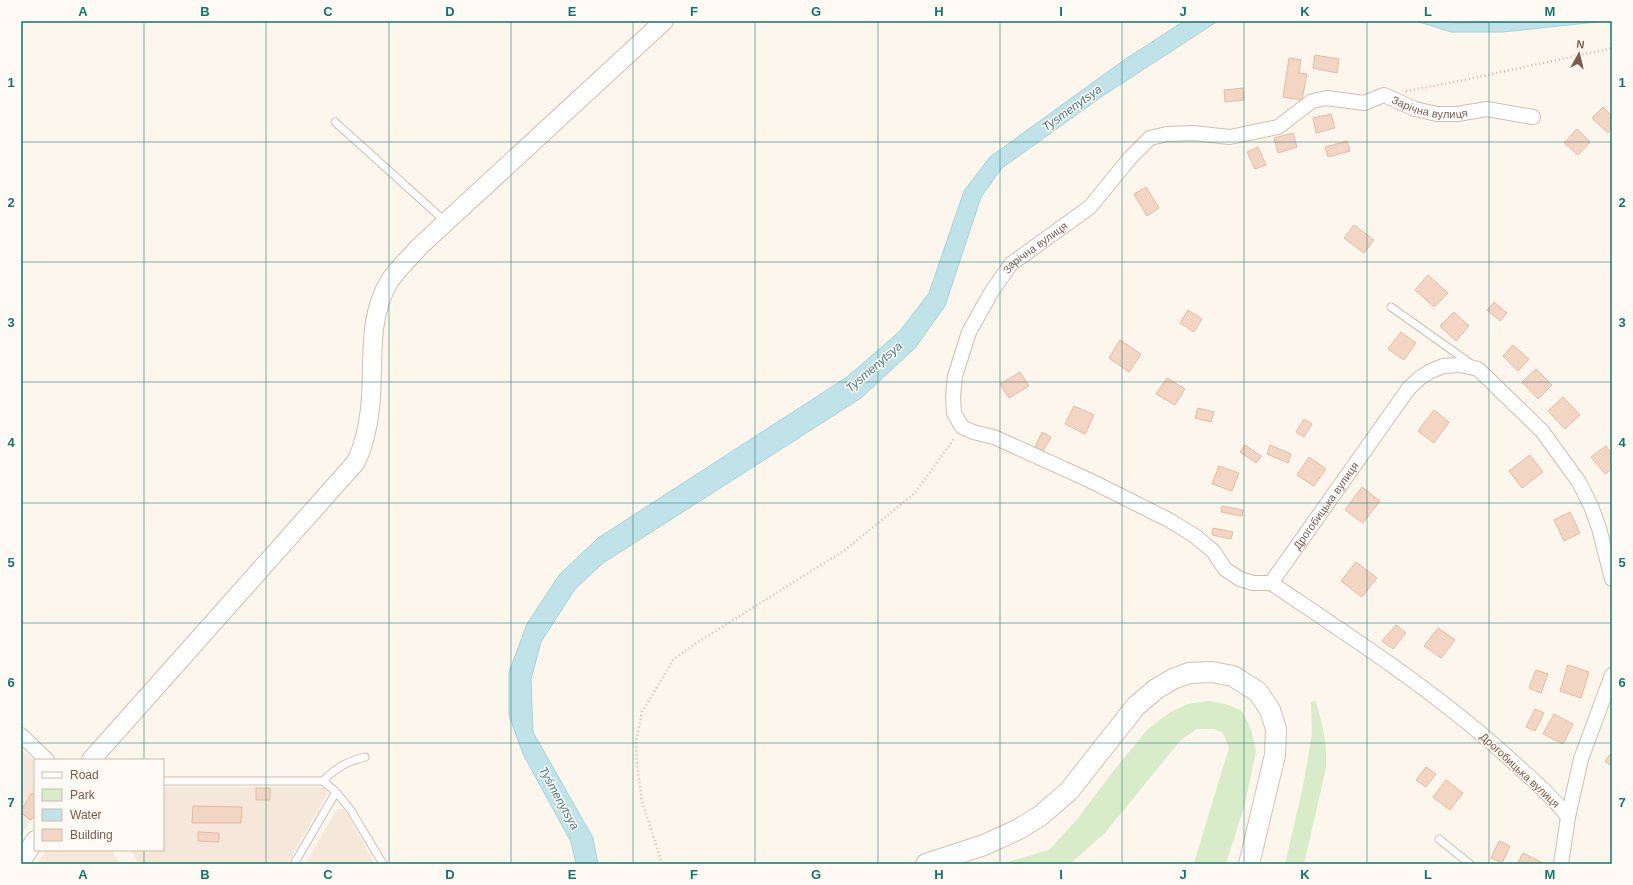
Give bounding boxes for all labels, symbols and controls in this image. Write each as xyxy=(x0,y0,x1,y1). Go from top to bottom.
text: A xyxy=(78,4,88,19)
text: B xyxy=(200,4,210,19)
text: C xyxy=(323,4,333,19)
text: D xyxy=(445,4,455,19)
text: E xyxy=(568,4,577,19)
text: F xyxy=(690,4,698,19)
text: G xyxy=(811,4,821,19)
text: H xyxy=(934,4,944,19)
text: I xyxy=(1059,4,1063,19)
text: J xyxy=(1179,4,1187,19)
text: K xyxy=(1300,4,1310,19)
text: L xyxy=(1424,4,1432,19)
text: M xyxy=(1545,4,1555,19)
north arrow xyxy=(1559,34,1599,74)
text: N xyxy=(1576,38,1585,51)
text: 1 xyxy=(7,75,15,90)
text: 1 xyxy=(1618,75,1626,90)
water label: Tysmenytsya xyxy=(1040,82,1105,134)
street label: Зарічна вулиця xyxy=(1390,93,1469,120)
text: 2 xyxy=(7,195,15,210)
text: 2 xyxy=(1618,195,1626,210)
street label: Зарічна вулиця xyxy=(1000,219,1070,276)
text: 3 xyxy=(7,315,15,330)
text: 3 xyxy=(1618,315,1626,330)
water label: Tysmenytsya xyxy=(843,339,905,395)
text: 4 xyxy=(7,435,15,450)
text: 4 xyxy=(1618,435,1626,450)
street label: Дрогобицька вулиця xyxy=(1291,460,1361,552)
text: 5 xyxy=(7,555,15,570)
text: 5 xyxy=(1618,555,1626,570)
text: 6 xyxy=(7,675,15,690)
text: 6 xyxy=(1618,675,1626,690)
street label: Дрогобицька вулиця xyxy=(1478,730,1562,810)
legend xyxy=(34,759,164,851)
water label: Tyśmenytsya xyxy=(536,764,582,832)
text: Road xyxy=(70,768,99,782)
text: Park xyxy=(70,788,96,802)
text: 7 xyxy=(7,795,15,810)
text: 7 xyxy=(1618,795,1626,810)
text: Water xyxy=(70,808,102,822)
text: Building xyxy=(70,828,113,842)
text: A xyxy=(78,867,88,882)
text: B xyxy=(200,867,210,882)
text: C xyxy=(323,867,333,882)
text: D xyxy=(445,867,455,882)
text: E xyxy=(568,867,577,882)
text: F xyxy=(690,867,698,882)
text: G xyxy=(811,867,821,882)
text: H xyxy=(934,867,944,882)
text: I xyxy=(1059,867,1063,882)
text: J xyxy=(1179,867,1187,882)
text: K xyxy=(1300,867,1310,882)
text: L xyxy=(1424,867,1432,882)
text: M xyxy=(1545,867,1555,882)

